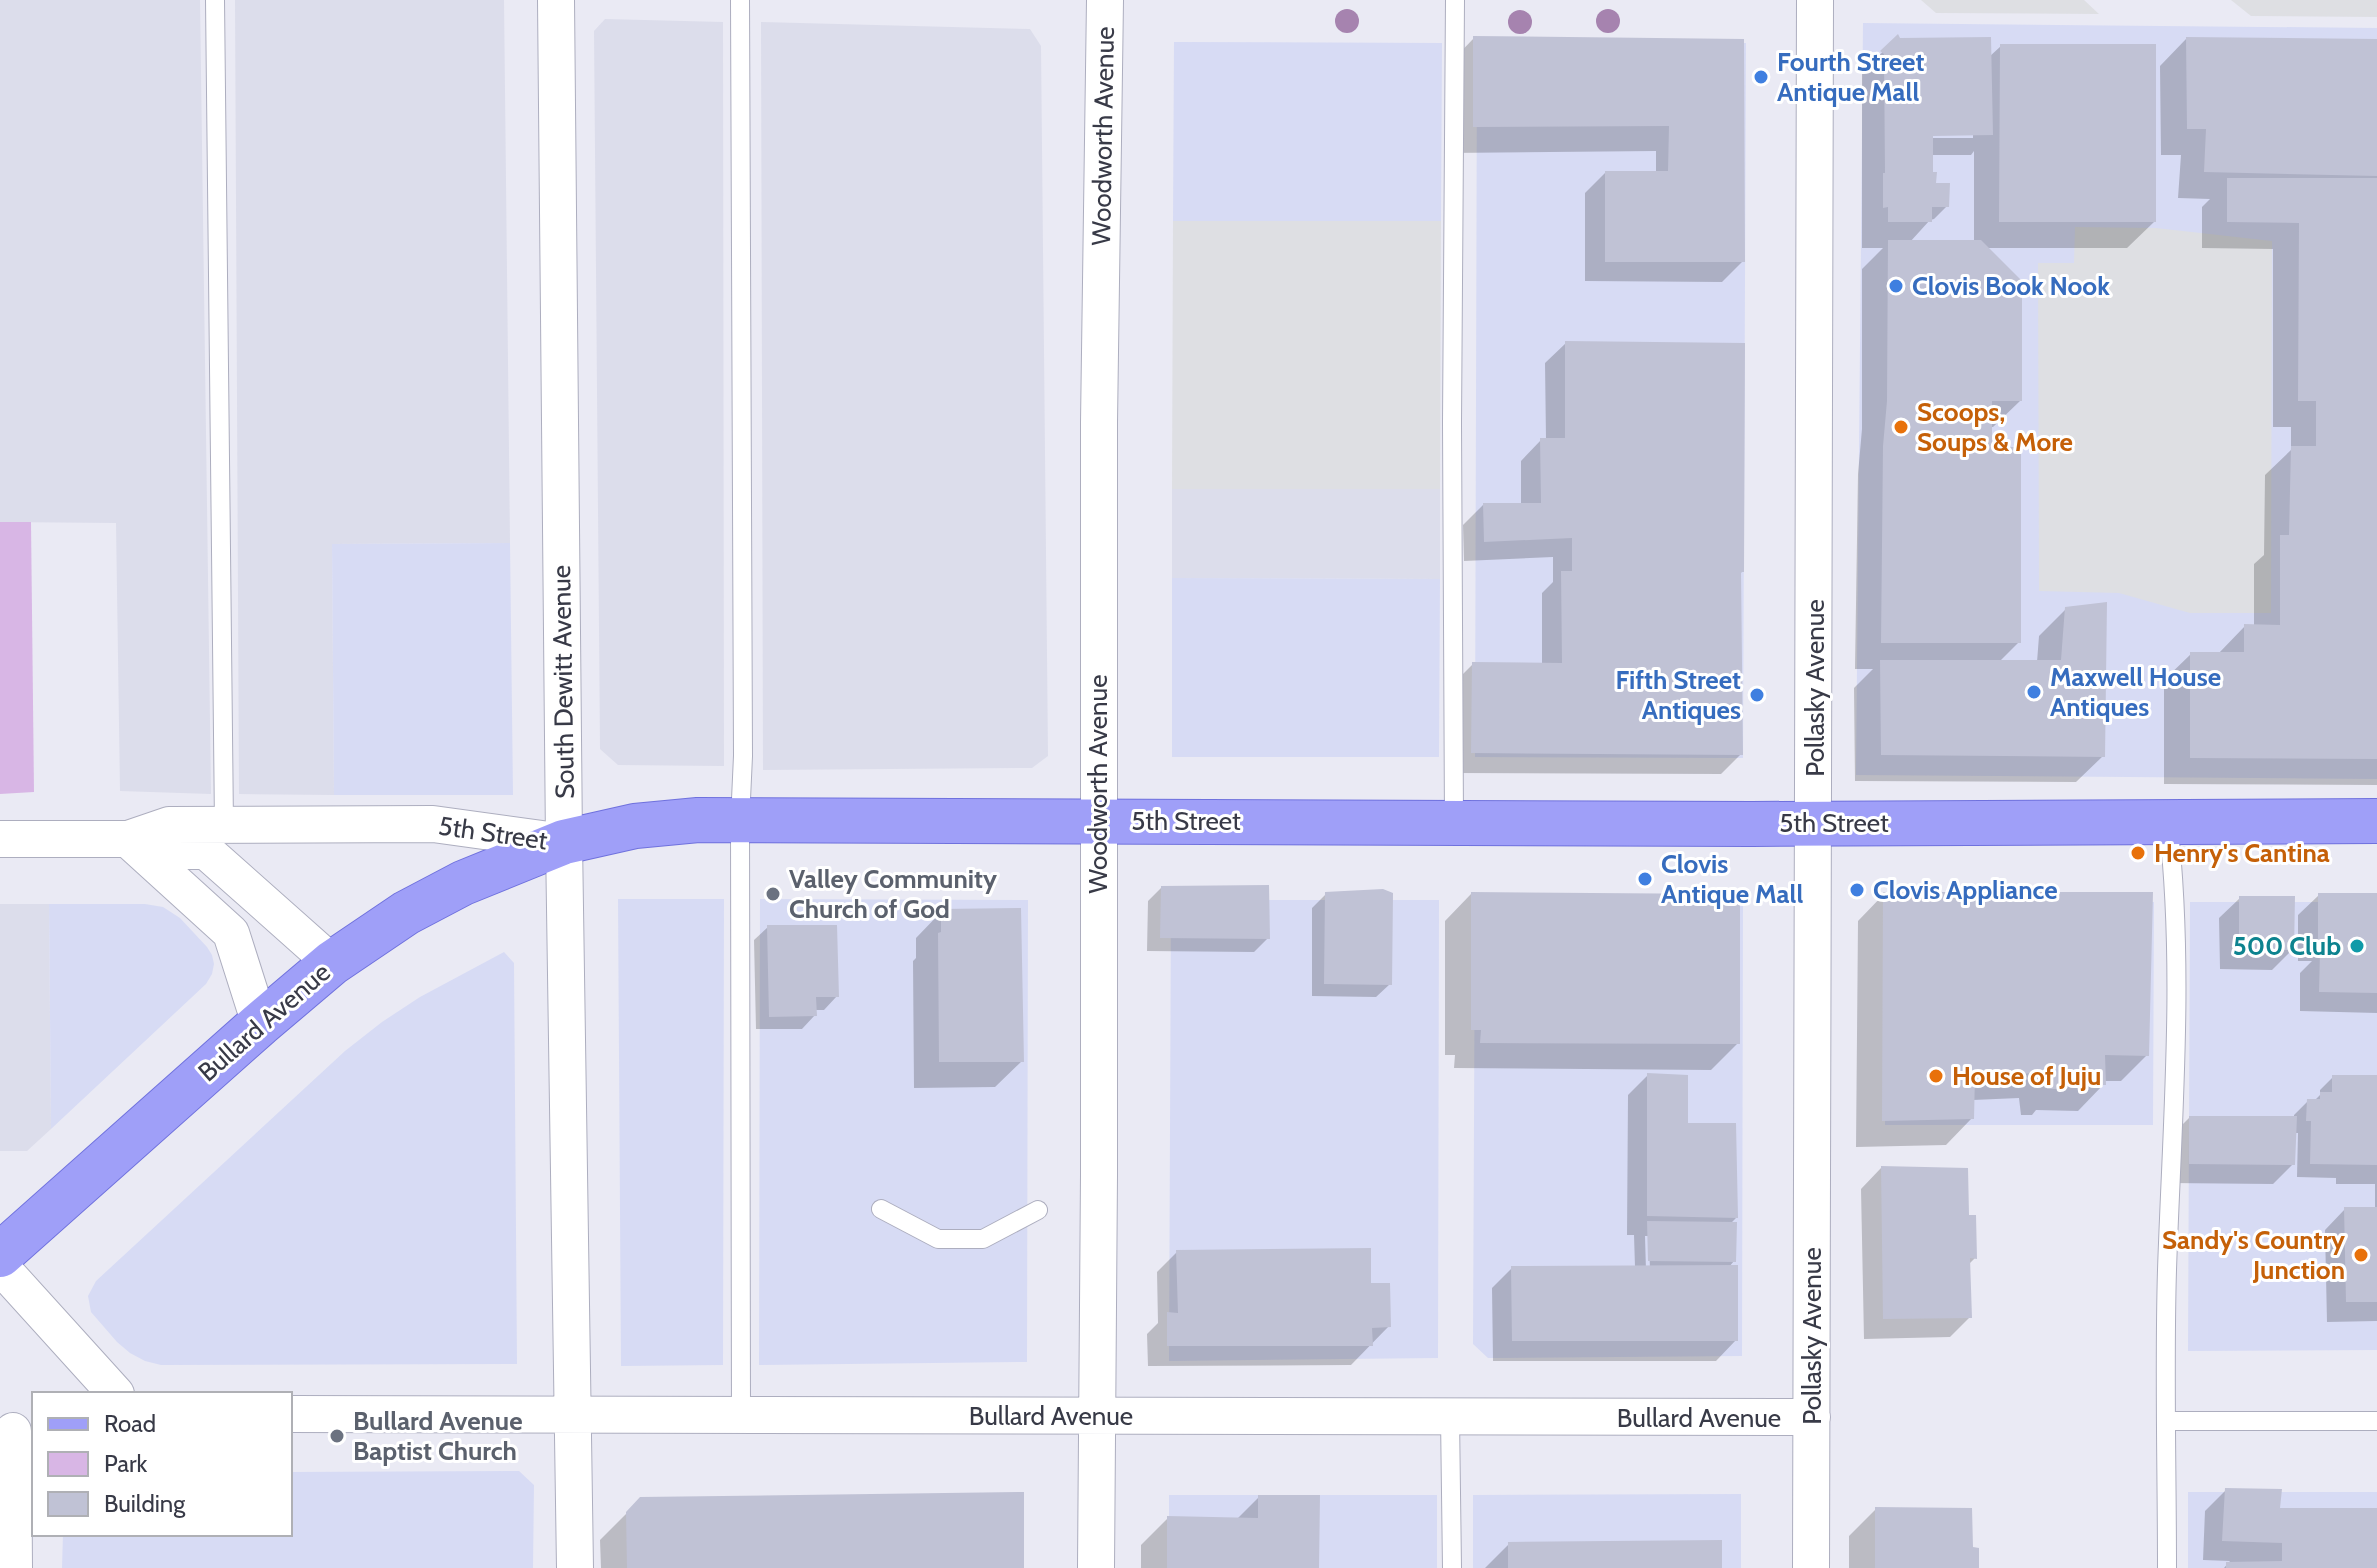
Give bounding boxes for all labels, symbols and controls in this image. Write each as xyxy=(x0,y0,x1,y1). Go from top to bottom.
street label: Woodworth Avenue xyxy=(1085,26,1121,246)
place label: Fourth Street Antique Mall xyxy=(1777,46,1924,108)
marker: Fourth Street Antique Mall xyxy=(1752,68,1770,86)
place label: Clovis Book Nook xyxy=(1912,270,2110,302)
marker: Clovis Book Nook xyxy=(1887,277,1905,295)
place label: Scoops, Soups & More xyxy=(1917,396,2073,458)
marker: Scoops, Soups & More xyxy=(1892,418,1910,436)
street label: South Dewitt Avenue xyxy=(545,565,581,799)
street label: Pollasky Avenue xyxy=(1799,599,1831,777)
place label: Maxwell House Antiques xyxy=(2050,661,2221,723)
place label: Fifth Street Antiques xyxy=(1616,664,1741,726)
street label: Woodworth Avenue xyxy=(1082,675,1114,894)
marker: Maxwell House Antiques xyxy=(2025,683,2043,701)
marker: Fifth Street Antiques xyxy=(1748,686,1766,704)
street label: 5th Street xyxy=(1131,805,1241,837)
street label: 5th Street xyxy=(1779,807,1889,839)
street label: 5th Street xyxy=(437,810,550,857)
place label: Henry's Cantina xyxy=(2154,837,2330,869)
marker: Henry's Cantina xyxy=(2129,844,2147,862)
place label: Clovis Antique Mall xyxy=(1661,848,1803,910)
place label: Valley Community Church of God xyxy=(789,863,997,925)
marker: Clovis Antique Mall xyxy=(1636,870,1654,888)
place label: Clovis Appliance xyxy=(1873,874,2058,906)
marker: Clovis Appliance xyxy=(1848,881,1866,899)
marker: Valley Community Church of God xyxy=(764,885,782,903)
place label: 500 Club xyxy=(2233,930,2341,962)
marker: 500 Club xyxy=(2348,937,2366,955)
street label: Bullard Avenue xyxy=(191,956,337,1088)
place label: House of Juju xyxy=(1952,1060,2101,1092)
marker: House of Juju xyxy=(1927,1067,1945,1085)
place label: Sandy's Country Junction xyxy=(2162,1224,2345,1286)
marker: Sandy's Country Junction xyxy=(2352,1246,2370,1264)
street label: Pollasky Avenue xyxy=(1796,1247,1828,1425)
legend xyxy=(32,1392,292,1536)
street label: Bullard Avenue xyxy=(969,1400,1133,1432)
street label: Bullard Avenue xyxy=(1617,1402,1781,1434)
place label: Bullard Avenue Baptist Church xyxy=(353,1405,523,1467)
text: Road xyxy=(104,1409,156,1438)
marker: Bullard Avenue Baptist Church xyxy=(328,1427,346,1445)
text: Park xyxy=(104,1449,147,1478)
text: Building xyxy=(104,1489,186,1518)

